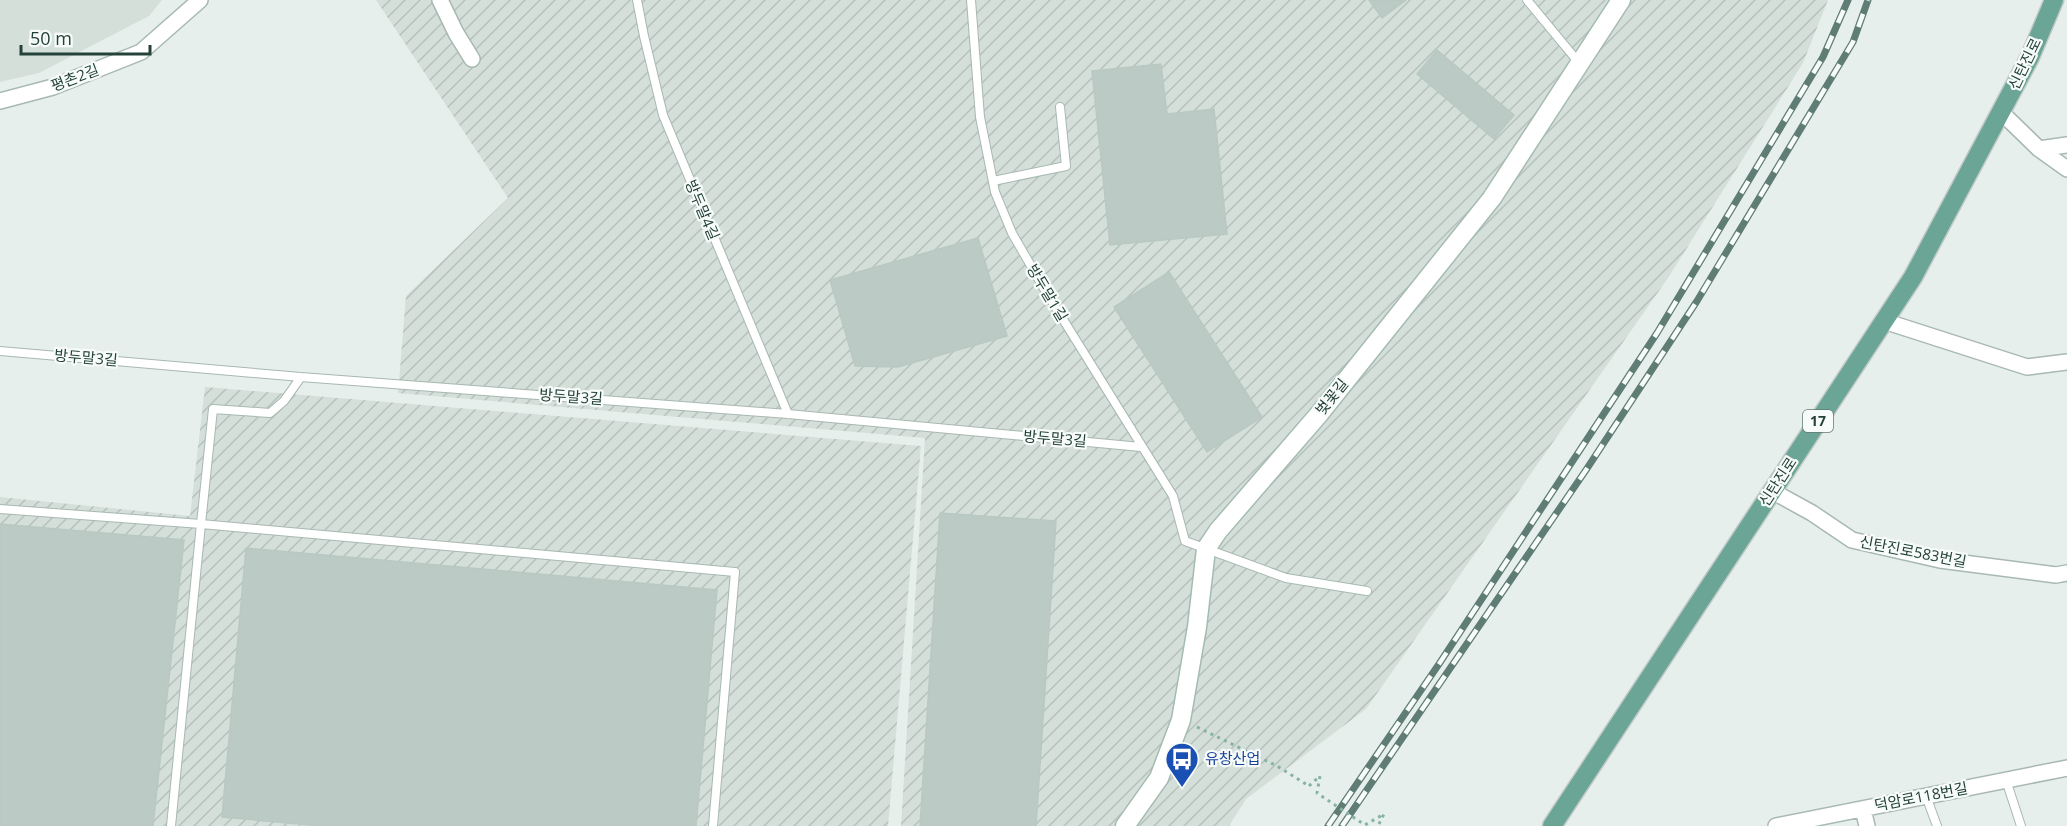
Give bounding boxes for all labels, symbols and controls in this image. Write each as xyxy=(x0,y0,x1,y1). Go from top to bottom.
scale bar xyxy=(21,18,150,56)
text: 50 m xyxy=(30,26,72,50)
street label: 신탄진로 xyxy=(2003,34,2045,93)
street label: 평촌2길 xyxy=(48,59,102,95)
street label: 방두말4길 xyxy=(681,176,725,243)
street label: 방두말1길 xyxy=(1023,260,1073,325)
street label: 방두말3길 xyxy=(53,344,119,370)
street label: 벚꽃길 xyxy=(1310,374,1352,419)
street label: 방두말3길 xyxy=(539,384,604,408)
road number: 17 xyxy=(1803,410,1833,432)
street label: 방두말3길 xyxy=(1022,425,1088,451)
street label: 신탄진로 xyxy=(1754,453,1801,510)
street label: 신탄진로583번길 xyxy=(1858,531,1968,571)
bus stop icon: 유창산업 xyxy=(1164,741,1200,788)
place label: 유창산업 xyxy=(1205,748,1260,768)
street label: 덕암로118번길 xyxy=(1872,777,1969,815)

